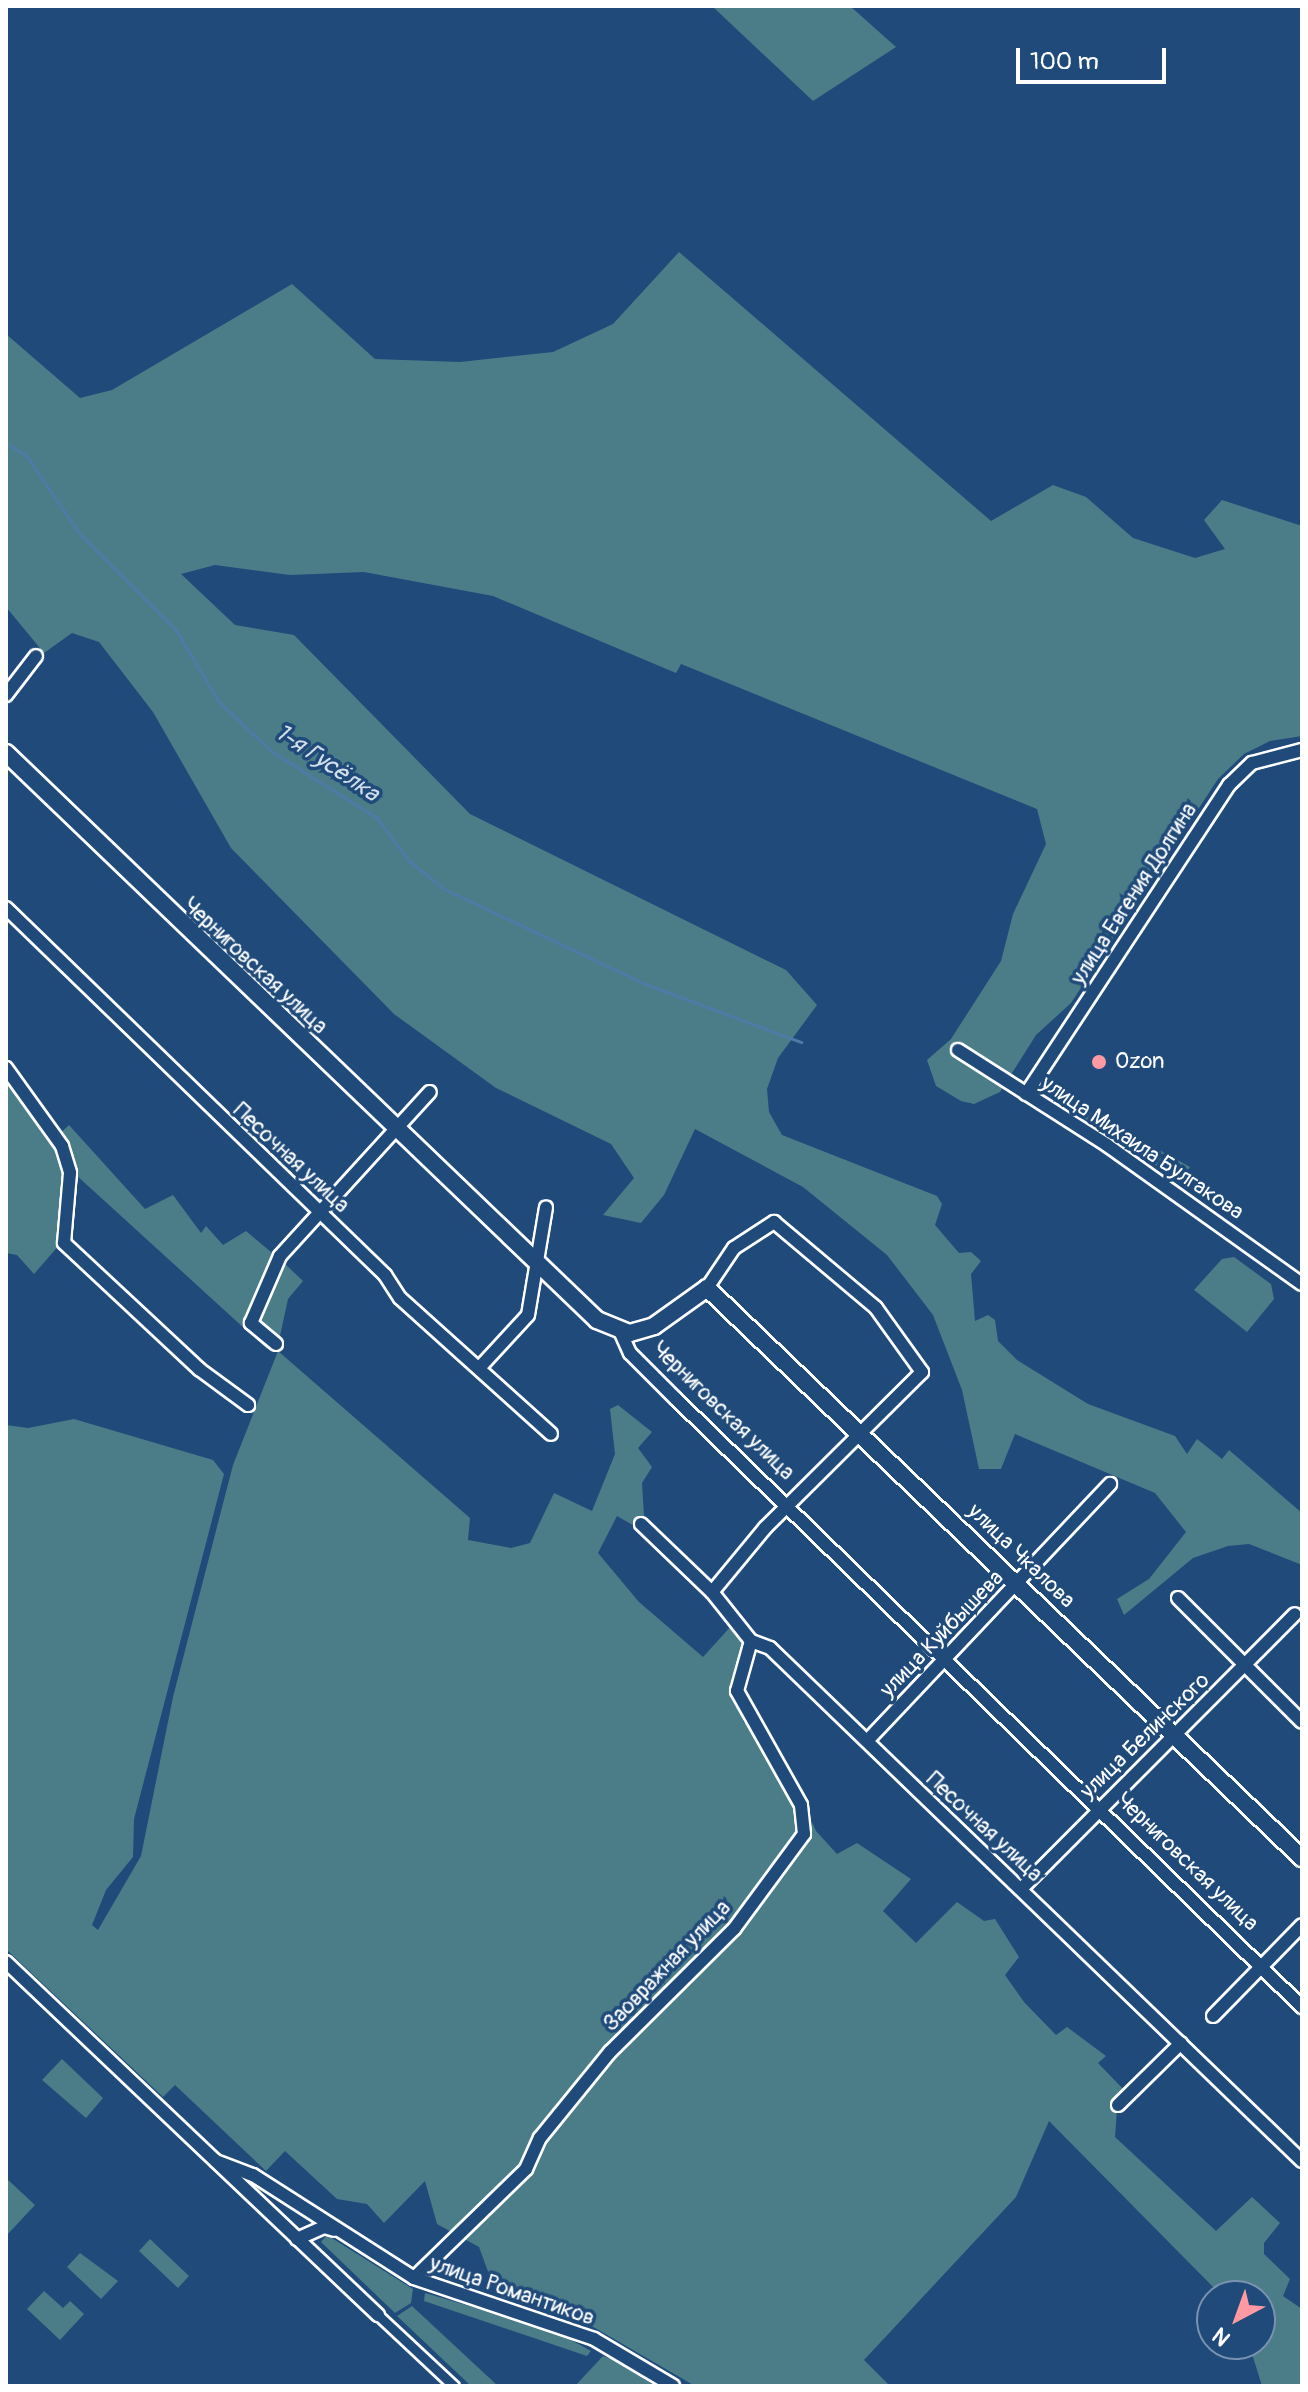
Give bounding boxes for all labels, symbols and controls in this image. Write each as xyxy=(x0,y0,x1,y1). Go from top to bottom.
scale bar xyxy=(1020,32,1170,82)
text: 100 m xyxy=(1030,47,1099,76)
water label: 1-я Гусёлка xyxy=(270,718,384,808)
street label: улица Евгения Долгина xyxy=(1065,798,1203,990)
street label: Черниговская улица xyxy=(177,892,333,1040)
place label: Ozon xyxy=(1115,1049,1164,1075)
marker: Ozon xyxy=(1090,1053,1108,1071)
street label: улица Михаила Булгакова xyxy=(1036,1070,1248,1226)
street label: Песочная улица xyxy=(227,1097,355,1219)
street label: Черниговская улица xyxy=(646,1336,800,1486)
street label: улица Чкалова xyxy=(962,1498,1080,1614)
street label: улица Куйбышева xyxy=(875,1565,1009,1703)
street label: улица Белинского xyxy=(1075,1668,1215,1804)
street label: Песочная улица xyxy=(920,1766,1048,1888)
street label: Черниговская улица xyxy=(1110,1787,1264,1937)
street label: Заовражная улица xyxy=(598,1895,736,2037)
street label: улица Романтиков xyxy=(426,2250,598,2332)
north arrow xyxy=(1196,2280,1276,2360)
text: N xyxy=(1207,2321,1236,2352)

